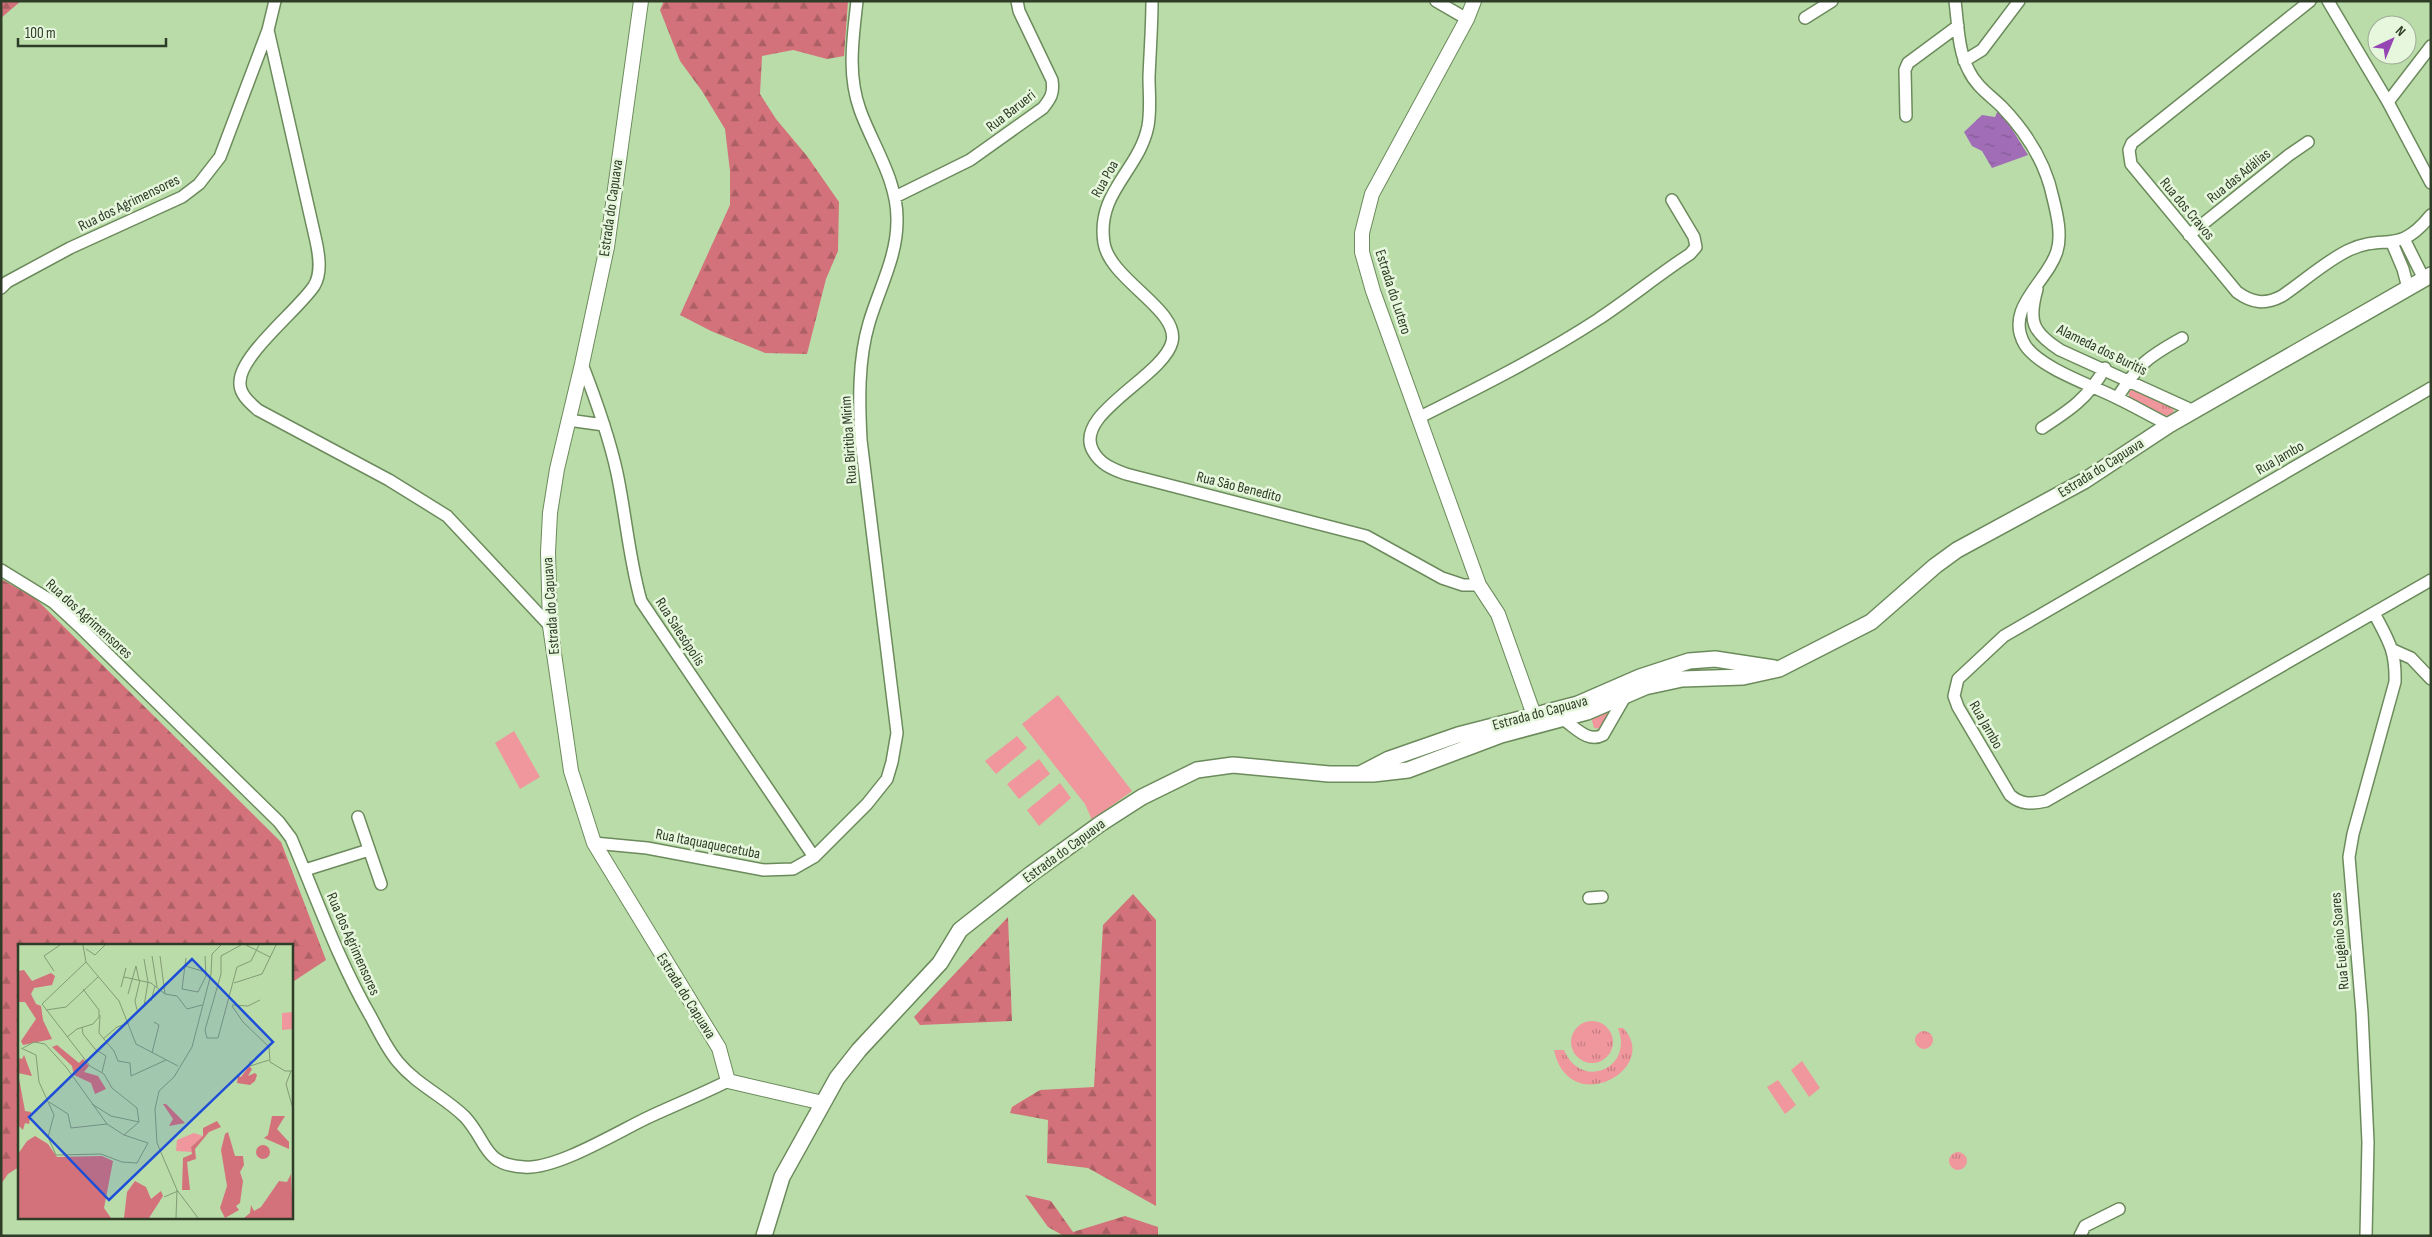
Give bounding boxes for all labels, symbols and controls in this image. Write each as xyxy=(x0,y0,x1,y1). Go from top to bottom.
scale bar xyxy=(18,15,165,47)
north arrow xyxy=(2367,15,2417,65)
text: N xyxy=(2392,22,2409,40)
text: 100 m xyxy=(25,24,56,43)
street label: Rua Barueri xyxy=(982,86,1040,136)
street label: Rua das Adálias xyxy=(2203,145,2275,207)
street label: Rua Poa xyxy=(1087,157,1123,201)
street label: Estrada do Capuava xyxy=(595,158,627,258)
street label: Rua dos Agrimensores xyxy=(75,170,183,236)
street label: Rua dos Cravos xyxy=(2155,174,2219,244)
street label: Estrada do Lutero xyxy=(1370,247,1416,337)
street label: Alameda dos Buritis xyxy=(2053,319,2150,380)
street label: Rua Biritiba Mirim xyxy=(836,395,862,485)
street label: Estrada do Capuava xyxy=(2055,434,2148,502)
street label: Rua Jambo xyxy=(2253,437,2307,479)
street label: Rua São Benedito xyxy=(1194,467,1284,507)
street label: Estrada do Capuava xyxy=(538,556,564,655)
street label: Rua dos Agrimensores xyxy=(42,575,136,663)
street label: Rua Salesópolis xyxy=(651,594,709,670)
street label: Estrada do Capuava xyxy=(1490,691,1590,735)
street label: Rua Jambo xyxy=(1965,698,2007,752)
street label: Estrada do Capuava xyxy=(1019,815,1109,887)
street label: Rua Itaquaquecetuba xyxy=(654,825,762,864)
street label: Rua dos Agrimensores xyxy=(322,890,384,998)
street label: Rua Eugênio Soares xyxy=(2326,892,2354,990)
inset map xyxy=(18,944,292,1220)
street label: Estrada do Capuava xyxy=(652,950,720,1043)

